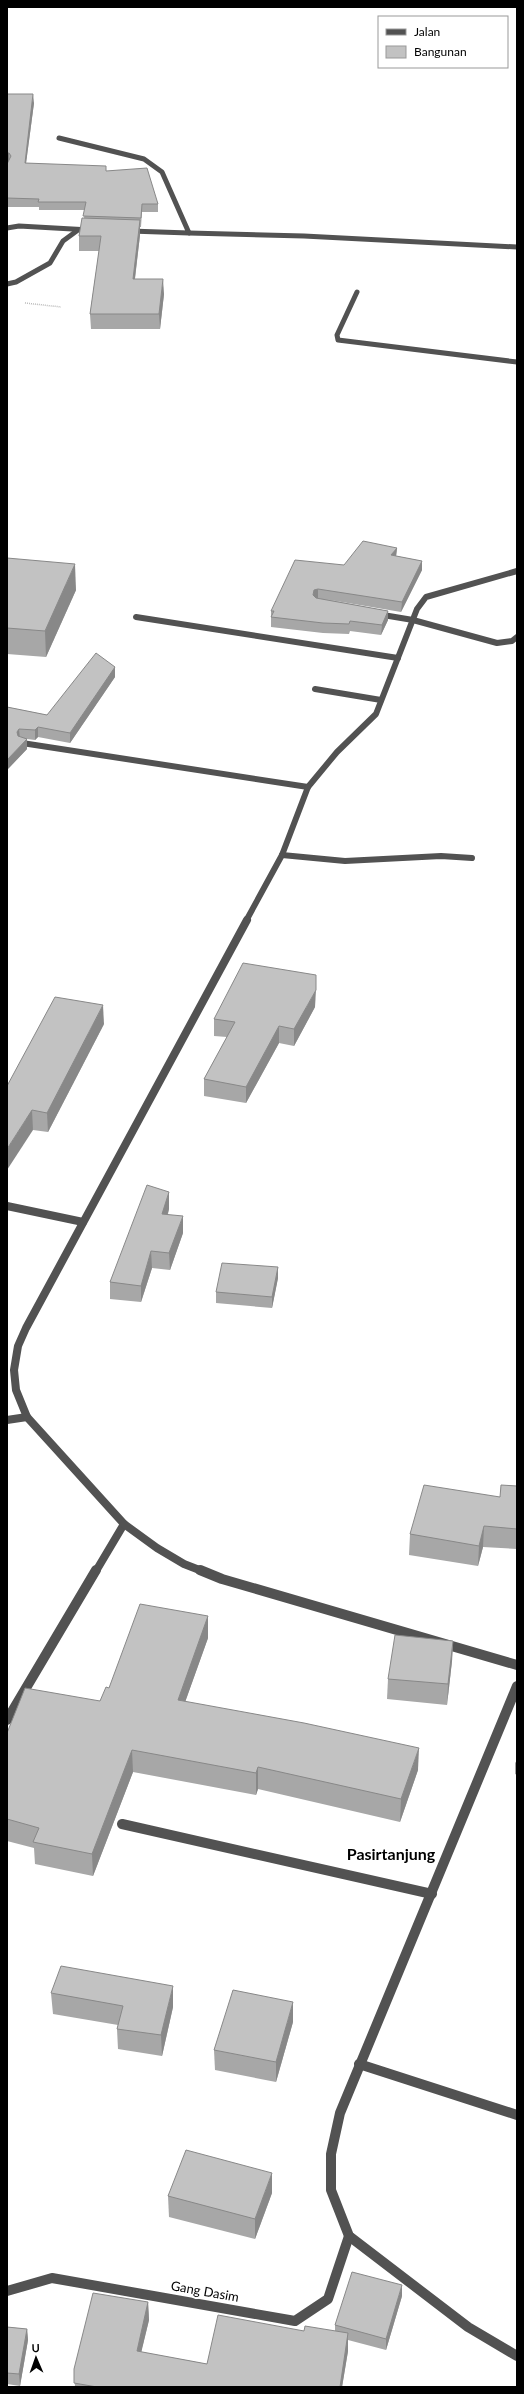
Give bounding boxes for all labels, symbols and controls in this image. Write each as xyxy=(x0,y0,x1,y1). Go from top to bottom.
legend xyxy=(378,16,508,68)
text: Jalan xyxy=(414,24,440,39)
text: Bangunan xyxy=(414,44,467,59)
district label: Pasirtanjung xyxy=(347,1844,436,1863)
street label: Gang Dasim xyxy=(170,2277,240,2305)
north arrow xyxy=(16,2338,56,2378)
text: U xyxy=(31,2341,40,2354)

